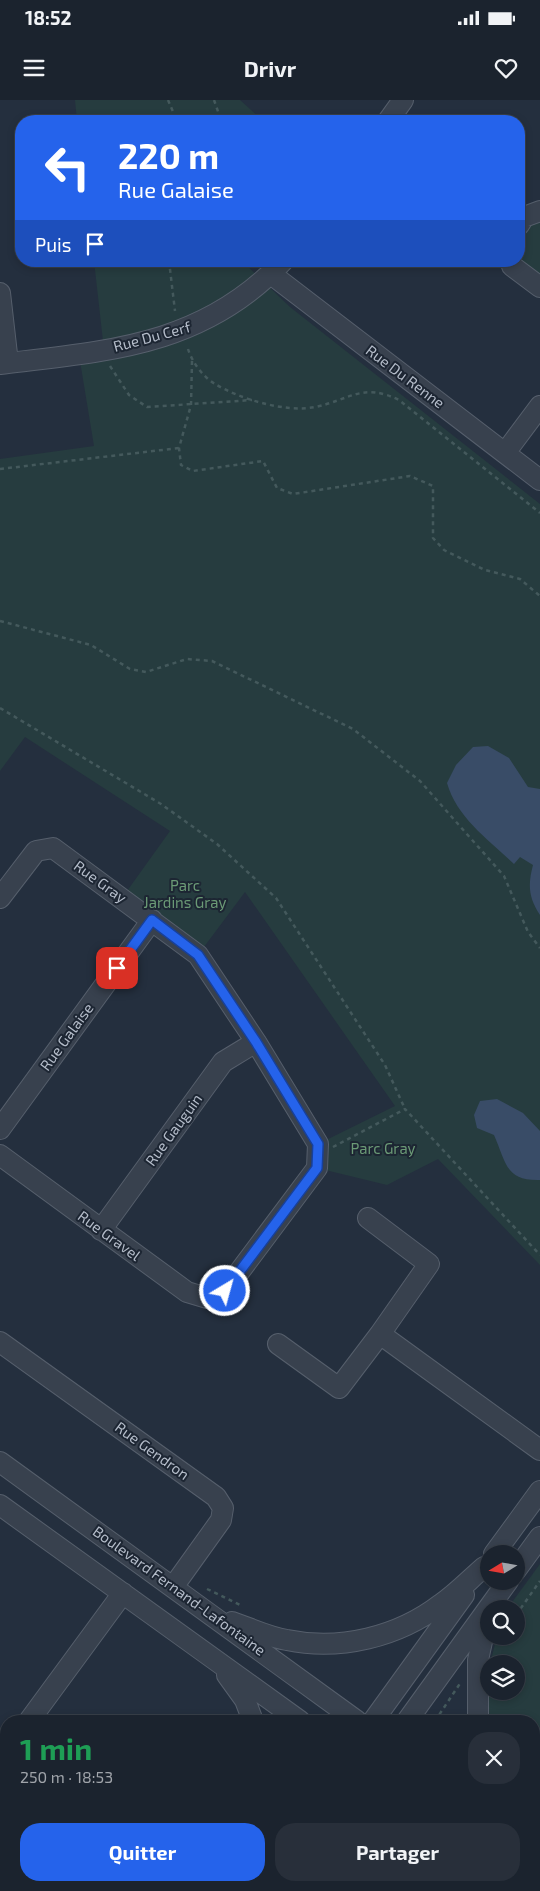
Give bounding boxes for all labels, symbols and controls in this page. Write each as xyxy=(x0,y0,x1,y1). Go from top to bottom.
text: 18:52 xyxy=(25,6,71,29)
icon: menu xyxy=(20,54,48,82)
icon: heart xyxy=(492,54,520,82)
text: Drivr xyxy=(244,55,296,81)
text: 220 m xyxy=(118,134,219,176)
icon: left xyxy=(35,135,100,200)
text: Rue Galaise xyxy=(118,176,234,202)
icon: arrive xyxy=(81,230,109,258)
text: Puis xyxy=(35,233,71,256)
street label: Rue Du Cerf xyxy=(111,317,193,355)
street label: Rue Du Renne xyxy=(363,341,448,412)
street label: Rue Gray xyxy=(71,856,131,906)
park label: Parc Jardins Gray xyxy=(144,876,226,911)
pin xyxy=(96,947,138,989)
icon: arrive xyxy=(103,954,131,982)
street label: Rue Galaise xyxy=(36,999,97,1074)
street label: Rue Gauguin xyxy=(141,1090,205,1169)
park label: Parc Gray xyxy=(350,1139,416,1157)
street label: Rue Gravel xyxy=(75,1206,145,1264)
position arrow xyxy=(198,1264,250,1316)
street label: Rue Gendron xyxy=(112,1417,193,1483)
street label: Boulevard Fernand-Lafontaine xyxy=(90,1522,269,1659)
north arrow xyxy=(480,1545,525,1590)
map controls xyxy=(480,1545,525,1700)
button: search xyxy=(480,1600,525,1645)
button: layers xyxy=(480,1655,525,1700)
text: 1 min xyxy=(20,1730,92,1766)
button: close xyxy=(468,1732,520,1784)
text: 250 m · 18:53 xyxy=(20,1767,113,1786)
button: Quitter xyxy=(20,1823,265,1881)
button: Partager xyxy=(275,1823,520,1881)

